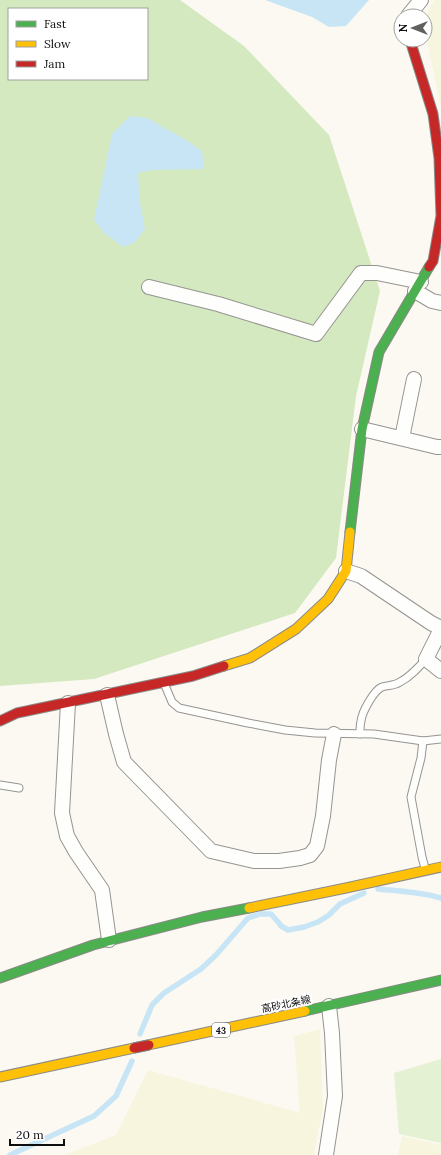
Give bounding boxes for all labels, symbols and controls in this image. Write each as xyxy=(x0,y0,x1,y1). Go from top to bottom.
legend xyxy=(8,8,148,80)
north arrow xyxy=(393,8,433,48)
text: Fast xyxy=(44,16,67,31)
text: N xyxy=(396,23,410,32)
text: Slow xyxy=(44,36,71,51)
text: Jam xyxy=(43,56,65,71)
street label: 高砂北条線 xyxy=(260,992,312,1016)
road number: 43 xyxy=(212,1023,230,1037)
scale bar xyxy=(10,1121,64,1147)
text: 20 m xyxy=(16,1127,44,1142)

